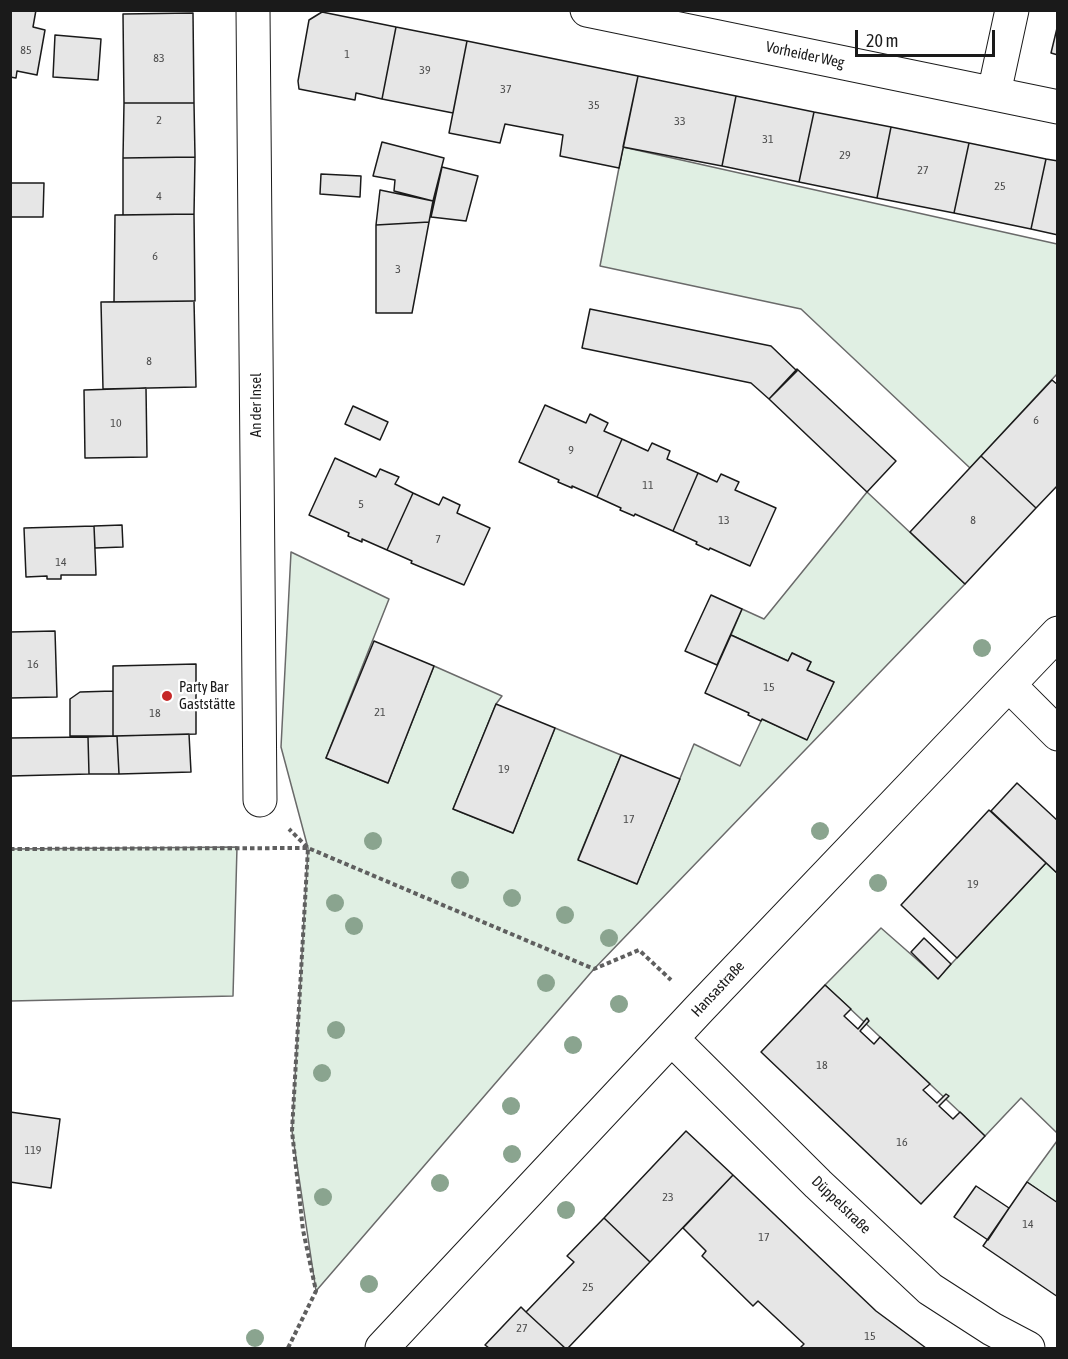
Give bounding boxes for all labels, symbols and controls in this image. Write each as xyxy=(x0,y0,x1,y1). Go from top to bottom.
scale bar xyxy=(858,18,998,56)
text: 20 m xyxy=(866,30,898,51)
street label: Vorheider Weg xyxy=(764,38,846,72)
house number: 85 xyxy=(20,43,32,57)
house number: 1 xyxy=(344,47,350,61)
house number: 83 xyxy=(153,51,165,65)
house number: 39 xyxy=(419,63,431,77)
house number: 37 xyxy=(500,82,512,96)
house number: 35 xyxy=(588,98,600,112)
house number: 2 xyxy=(156,113,162,127)
house number: 33 xyxy=(674,114,686,128)
house number: 31 xyxy=(762,132,774,146)
house number: 29 xyxy=(839,148,851,162)
house number: 27 xyxy=(917,163,929,177)
house number: 25 xyxy=(994,179,1006,193)
house number: 4 xyxy=(156,189,162,203)
house number: 6 xyxy=(152,249,158,263)
house number: 3 xyxy=(395,262,401,276)
house number: 8 xyxy=(146,354,152,368)
street label: An der Insel xyxy=(247,373,265,437)
house number: 6 xyxy=(1033,413,1039,427)
house number: 10 xyxy=(110,416,122,430)
house number: 9 xyxy=(568,443,574,457)
house number: 11 xyxy=(642,478,654,492)
house number: 5 xyxy=(358,497,364,511)
house number: 13 xyxy=(718,513,730,527)
house number: 8 xyxy=(970,513,976,527)
house number: 7 xyxy=(435,532,441,546)
house number: 14 xyxy=(55,555,67,569)
house number: 16 xyxy=(27,657,39,671)
place label: Party Bar Gaststätte xyxy=(179,678,235,713)
house number: 15 xyxy=(763,680,775,694)
marker: Party Bar Gaststätte xyxy=(160,689,174,703)
house number: 21 xyxy=(374,705,386,719)
house number: 18 xyxy=(149,706,161,720)
house number: 19 xyxy=(498,762,510,776)
house number: 17 xyxy=(623,812,635,826)
house number: 19 xyxy=(967,877,979,891)
street label: Hansastraße xyxy=(688,957,748,1021)
house number: 18 xyxy=(816,1058,828,1072)
house number: 16 xyxy=(896,1135,908,1149)
house number: 119 xyxy=(25,1143,41,1157)
street label: Düppelstraße xyxy=(808,1172,874,1238)
house number: 23 xyxy=(662,1190,674,1204)
house number: 14 xyxy=(1022,1217,1034,1231)
house number: 17 xyxy=(758,1230,770,1244)
house number: 25 xyxy=(582,1280,594,1294)
house number: 27 xyxy=(516,1321,528,1335)
house number: 15 xyxy=(864,1329,876,1343)

